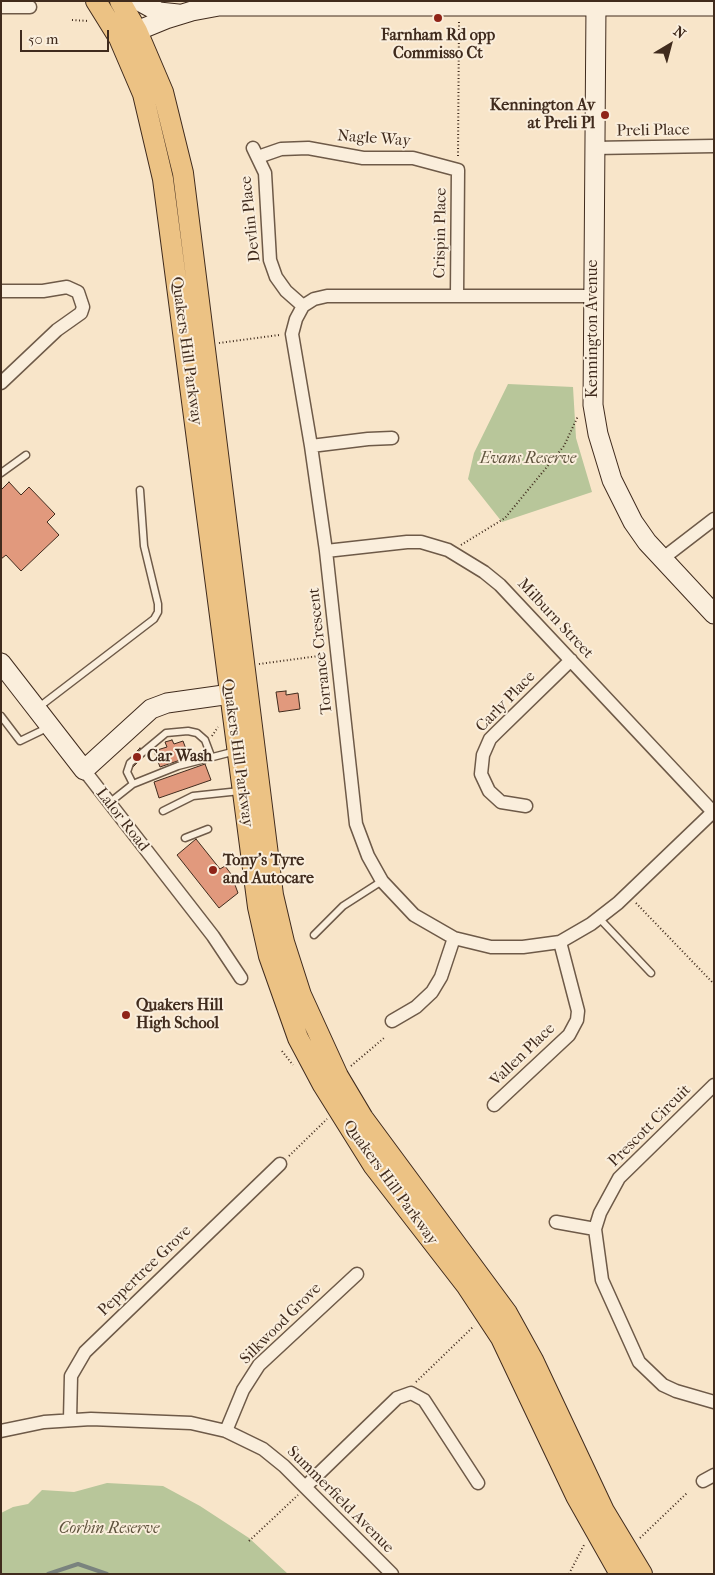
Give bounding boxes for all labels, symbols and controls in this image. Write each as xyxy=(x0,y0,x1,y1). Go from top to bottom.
marker: Farnham Rd opp Commisso Ct xyxy=(432,12,444,24)
scale bar xyxy=(22,20,111,52)
north arrow xyxy=(645,20,695,70)
text: N xyxy=(670,23,689,43)
place label: Farnham Rd opp Commisso Ct xyxy=(381,26,495,64)
text: 50 m xyxy=(28,30,58,48)
place label: Kennington Av at Preli Pl xyxy=(490,96,595,134)
marker: Kennington Av at Preli Pl xyxy=(599,109,611,121)
street label: Preli Place xyxy=(616,121,690,141)
street label: Nagle Way xyxy=(337,127,411,151)
street label: Devlin Place xyxy=(237,175,265,263)
street label: Crispin Place xyxy=(431,188,451,278)
street label: Kennington Avenue xyxy=(583,260,603,398)
street label: Quakers Hill Parkway xyxy=(166,276,206,426)
park label: Evans Reserve xyxy=(480,449,576,469)
street label: Milburn Street xyxy=(513,575,597,663)
street label: Torrance Crescent xyxy=(305,587,337,715)
street label: Carly Place xyxy=(472,668,540,736)
street label: Quakers Hill Parkway xyxy=(217,678,257,828)
place label: Car Wash xyxy=(147,747,212,767)
marker: Car Wash xyxy=(131,751,143,763)
street label: Lalor Road xyxy=(91,784,153,856)
place label: Tony's Tyre and Autocare xyxy=(223,851,314,889)
marker: Tony's Tyre and Autocare xyxy=(207,864,219,876)
place label: Quakers Hill High School xyxy=(136,996,223,1034)
marker: Quakers Hill High School xyxy=(120,1009,132,1021)
street label: Vallen Place xyxy=(487,1019,559,1091)
street label: Prescott Circuit xyxy=(605,1081,695,1171)
street label: Quakers Hill Parkway xyxy=(338,1117,442,1249)
street label: Peppertree Grove xyxy=(94,1222,196,1320)
street label: Silkwood Grove xyxy=(236,1279,326,1369)
street label: Summerfield Avenue xyxy=(283,1443,397,1557)
park label: Corbin Reserve xyxy=(59,1519,159,1539)

